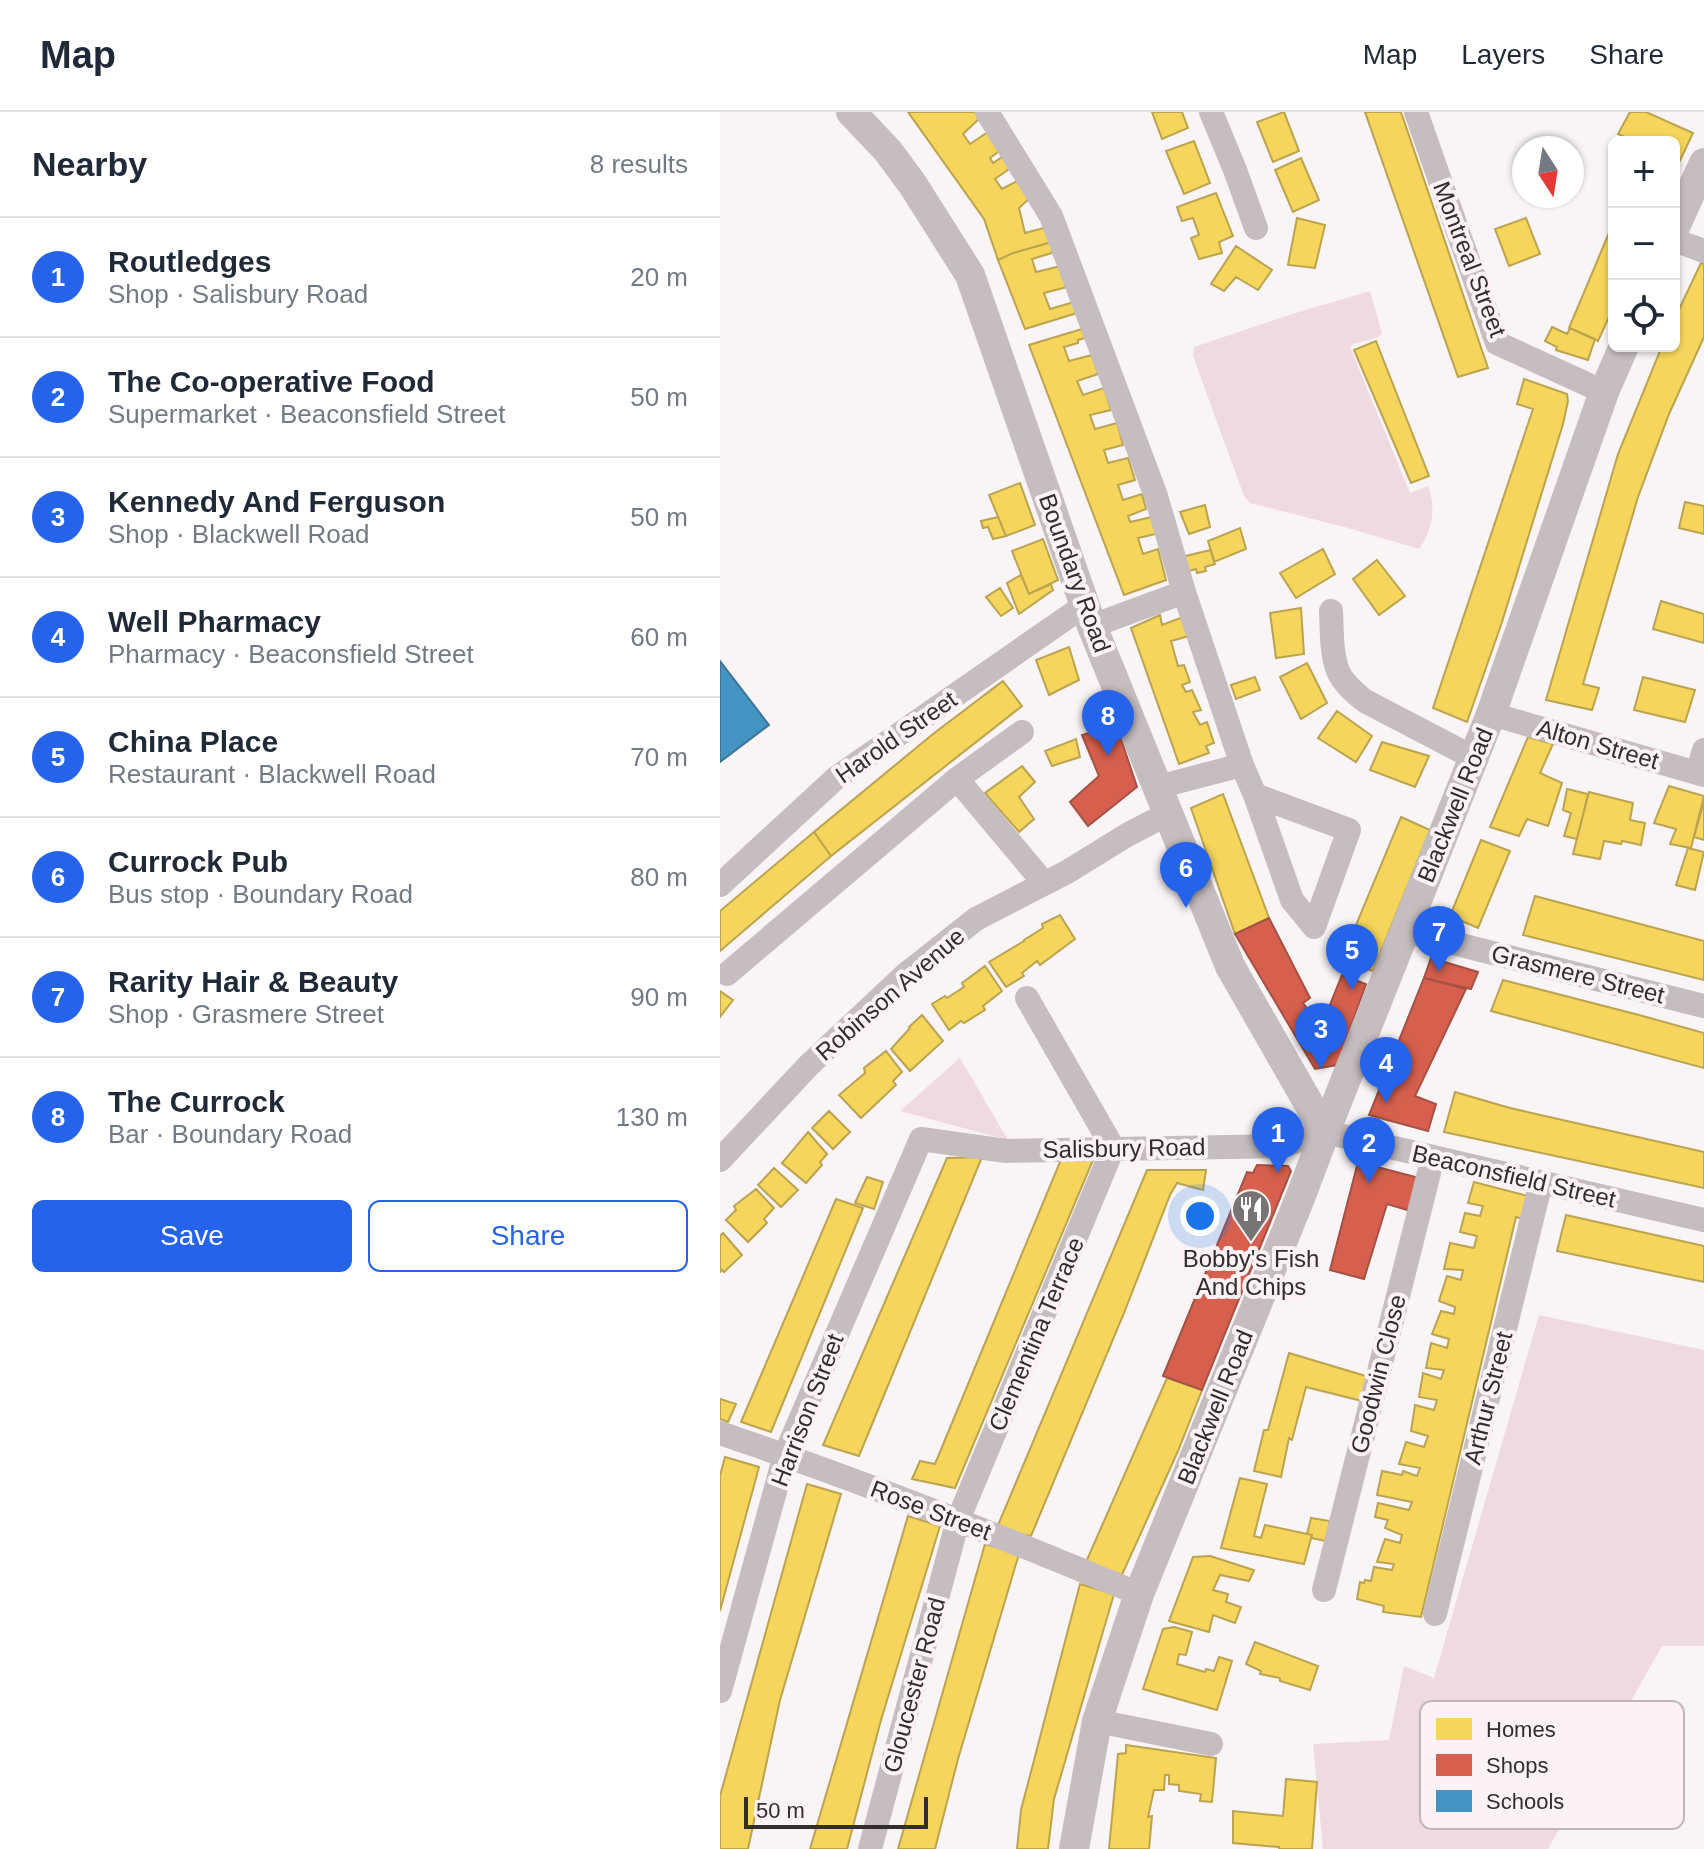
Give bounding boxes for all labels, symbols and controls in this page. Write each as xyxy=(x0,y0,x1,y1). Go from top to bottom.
text: Map xyxy=(40,34,116,76)
text: Map xyxy=(1363,39,1417,70)
text: Layers xyxy=(1461,39,1545,70)
text: Share xyxy=(1589,39,1664,70)
north arrow xyxy=(1512,136,1584,208)
map controls xyxy=(1608,136,1680,352)
button: + xyxy=(1608,136,1680,208)
text: Nearby xyxy=(32,145,147,183)
text: 8 results xyxy=(590,149,688,179)
street label: Montreal Street xyxy=(1428,178,1512,341)
button: − xyxy=(1608,208,1680,280)
text: Routledges xyxy=(108,245,271,278)
text: 1 xyxy=(51,262,65,292)
text: 20 m xyxy=(630,262,688,292)
text: Shop · Salisbury Road xyxy=(108,279,368,309)
button: locate xyxy=(1608,280,1680,352)
text: The Co-operative Food xyxy=(108,365,435,398)
text: 2 xyxy=(51,382,65,412)
text: 50 m xyxy=(630,382,688,412)
text: Supermarket · Beaconsfield Street xyxy=(108,399,505,429)
text: Kennedy And Ferguson xyxy=(108,485,445,518)
street label: Boundary Road xyxy=(1034,490,1116,656)
text: 3 xyxy=(51,502,65,532)
text: 50 m xyxy=(630,502,688,532)
text: Shop · Blackwell Road xyxy=(108,519,370,549)
text: Well Pharmacy xyxy=(108,605,321,638)
text: 4 xyxy=(51,622,65,652)
text: 60 m xyxy=(630,622,688,652)
text: Pharmacy · Beaconsfield Street xyxy=(108,639,474,669)
street label: Harold Street xyxy=(830,685,962,789)
pin: 8 xyxy=(1082,690,1134,756)
street label: Alton Street xyxy=(1534,714,1662,774)
street label: Blackwell Road xyxy=(1412,724,1498,886)
text: China Place xyxy=(108,725,278,758)
text: 5 xyxy=(51,742,65,772)
text: 70 m xyxy=(630,742,688,772)
text: Restaurant · Blackwell Road xyxy=(108,759,436,789)
pin: 6 xyxy=(1160,842,1212,908)
text: Currock Pub xyxy=(108,845,288,878)
text: 6 xyxy=(51,862,65,892)
text: 80 m xyxy=(630,862,688,892)
text: Bus stop · Boundary Road xyxy=(108,879,413,909)
pin: 7 xyxy=(1413,906,1465,972)
street label: Robinson Avenue xyxy=(810,922,970,1066)
pin: 5 xyxy=(1326,924,1378,990)
street label: Grasmere Street xyxy=(1489,939,1668,1009)
text: Rarity Hair & Beauty xyxy=(108,965,398,998)
text: 7 xyxy=(51,982,65,1012)
text: 90 m xyxy=(630,982,688,1012)
text: Shop · Grasmere Street xyxy=(108,999,384,1029)
pin: 3 xyxy=(1295,1003,1347,1069)
pin: 4 xyxy=(1360,1037,1412,1103)
text: The Currock xyxy=(108,1085,285,1118)
text: 8 xyxy=(51,1102,65,1132)
text: 130 m xyxy=(616,1102,688,1132)
pin: 1 xyxy=(1252,1107,1304,1173)
pin: 2 xyxy=(1343,1117,1395,1183)
text: Bar · Boundary Road xyxy=(108,1119,352,1149)
street label: Salisbury Road xyxy=(1042,1133,1206,1163)
street label: Beaconsfield Street xyxy=(1410,1139,1619,1213)
restaurant icon: Bobby's Fish And Chips xyxy=(1230,1188,1272,1243)
your location xyxy=(1180,1196,1220,1236)
button: Save xyxy=(32,1200,352,1272)
button: Share xyxy=(368,1200,688,1272)
street label: Clementina Terrace xyxy=(983,1233,1089,1435)
place label: Bobby's Fish And Chips xyxy=(1183,1245,1319,1300)
street label: Goodwin Close xyxy=(1345,1292,1411,1456)
street label: Blackwell Road xyxy=(1172,1326,1258,1488)
street label: Arthur Street xyxy=(1458,1328,1518,1467)
street label: Harrison Street xyxy=(765,1330,849,1490)
street label: Rose Street xyxy=(867,1475,995,1545)
street label: Gloucester Road xyxy=(878,1595,950,1775)
legend xyxy=(1420,1701,1684,1829)
text: Homes xyxy=(1486,1717,1556,1742)
text: Shops xyxy=(1486,1753,1548,1778)
text: Schools xyxy=(1486,1789,1564,1814)
scale bar xyxy=(744,1793,928,1829)
text: 50 m xyxy=(756,1798,805,1823)

